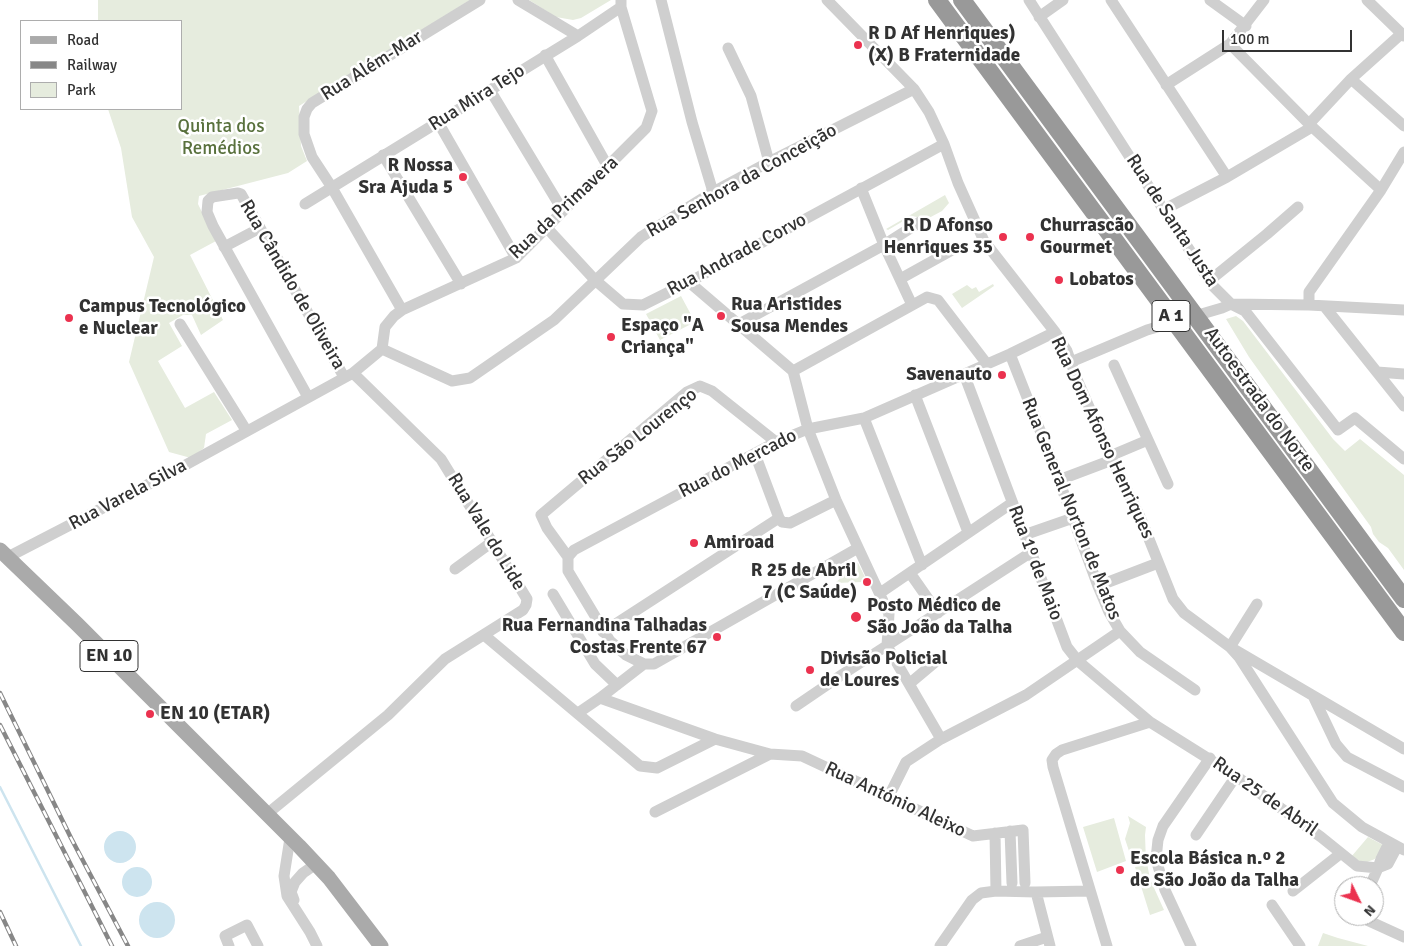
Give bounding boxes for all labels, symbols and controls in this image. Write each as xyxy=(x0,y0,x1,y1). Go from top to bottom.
legend xyxy=(20,20,182,110)
scale bar xyxy=(1224,20,1354,52)
place label: R D Af Henriques) (X) B Fraternidade xyxy=(868,23,1020,67)
street label: Rua Além-Mar xyxy=(317,26,427,106)
text: 100 m xyxy=(1230,30,1270,48)
text: Road xyxy=(67,31,99,49)
marker: R D Af Henriques) (X) B Fraternidade xyxy=(852,39,864,51)
text: Railway xyxy=(67,56,117,74)
street label: Rua Mira Tejo xyxy=(425,60,529,136)
text: Park xyxy=(67,81,96,99)
park label: Quinta dos Remédios xyxy=(178,116,264,160)
street label: Rua Senhora da Conceição xyxy=(643,119,841,243)
street label: Rua de Santa Justa xyxy=(1121,150,1223,292)
street label: Rua da Primavera xyxy=(505,152,623,264)
place label: R Nossa Sra Ajuda 5 xyxy=(358,155,453,199)
marker: R Nossa Sra Ajuda 5 xyxy=(457,171,469,183)
street label: Rua Cândido de Oliveira xyxy=(234,196,350,374)
street label: Rua Andrade Corvo xyxy=(663,209,811,301)
place label: R D Afonso Henriques 35 xyxy=(883,215,993,259)
place label: Churrascão Gourmet xyxy=(1040,215,1134,259)
marker: R D Afonso Henriques 35 xyxy=(997,231,1009,243)
marker: Churrascão Gourmet xyxy=(1024,231,1036,243)
place label: Lobatos xyxy=(1069,269,1134,291)
marker: Lobatos xyxy=(1053,274,1065,286)
place label: Rua Aristides Sousa Mendes xyxy=(731,294,848,338)
place label: Campus Tecnológico e Nuclear xyxy=(79,296,246,340)
road number: A 1 xyxy=(1152,300,1190,332)
marker: Rua Aristides Sousa Mendes xyxy=(715,310,727,322)
marker: Campus Tecnológico e Nuclear xyxy=(63,312,75,324)
place label: Espaço "A Criança" xyxy=(621,315,704,359)
street label: Autoestrada do Norte xyxy=(1199,323,1319,477)
marker: Espaço "A Criança" xyxy=(605,331,617,343)
street label: Rua Dom Afonso Henriques xyxy=(1045,333,1159,543)
place label: Savenauto xyxy=(906,364,992,386)
marker: Savenauto xyxy=(996,369,1008,381)
street label: Rua São Lourenço xyxy=(574,384,702,490)
street label: Rua General Norton de Matos xyxy=(1016,395,1126,623)
street label: Rua do Mercado xyxy=(675,424,801,504)
street label: Rua Varela Silva xyxy=(65,454,191,536)
street label: Rua Vale do Lide xyxy=(442,469,530,595)
street label: Rua 1º de Maio xyxy=(1003,502,1067,624)
place label: Amiroad xyxy=(704,532,774,554)
marker: Amiroad xyxy=(688,537,700,549)
place label: R 25 de Abril 7 (C Saúde) xyxy=(751,560,857,604)
marker: R 25 de Abril 7 (C Saúde) xyxy=(861,576,873,588)
place label: Posto Médico de São João da Talha xyxy=(867,595,1012,639)
marker: Posto Médico de São João da Talha xyxy=(849,610,863,624)
place label: Rua Fernandina Talhadas Costas Frente 67 xyxy=(502,615,707,659)
marker: Rua Fernandina Talhadas Costas Frente 67 xyxy=(711,631,723,643)
road number: EN 10 xyxy=(80,640,138,671)
place label: Divisão Policial de Loures xyxy=(820,648,947,692)
marker: Divisão Policial de Loures xyxy=(804,664,816,676)
place label: EN 10 (ETAR) xyxy=(160,703,270,725)
marker: EN 10 (ETAR) xyxy=(144,708,156,720)
street label: Rua 25 de Abril xyxy=(1208,752,1322,842)
street label: Rua António Aleixo xyxy=(821,757,969,843)
place label: Escola Básica n.º 2 de São João da Talha xyxy=(1130,848,1299,892)
marker: Escola Básica n.º 2 de São João da Talha xyxy=(1114,864,1126,876)
north arrow xyxy=(1334,876,1384,926)
text: N xyxy=(1360,901,1379,920)

